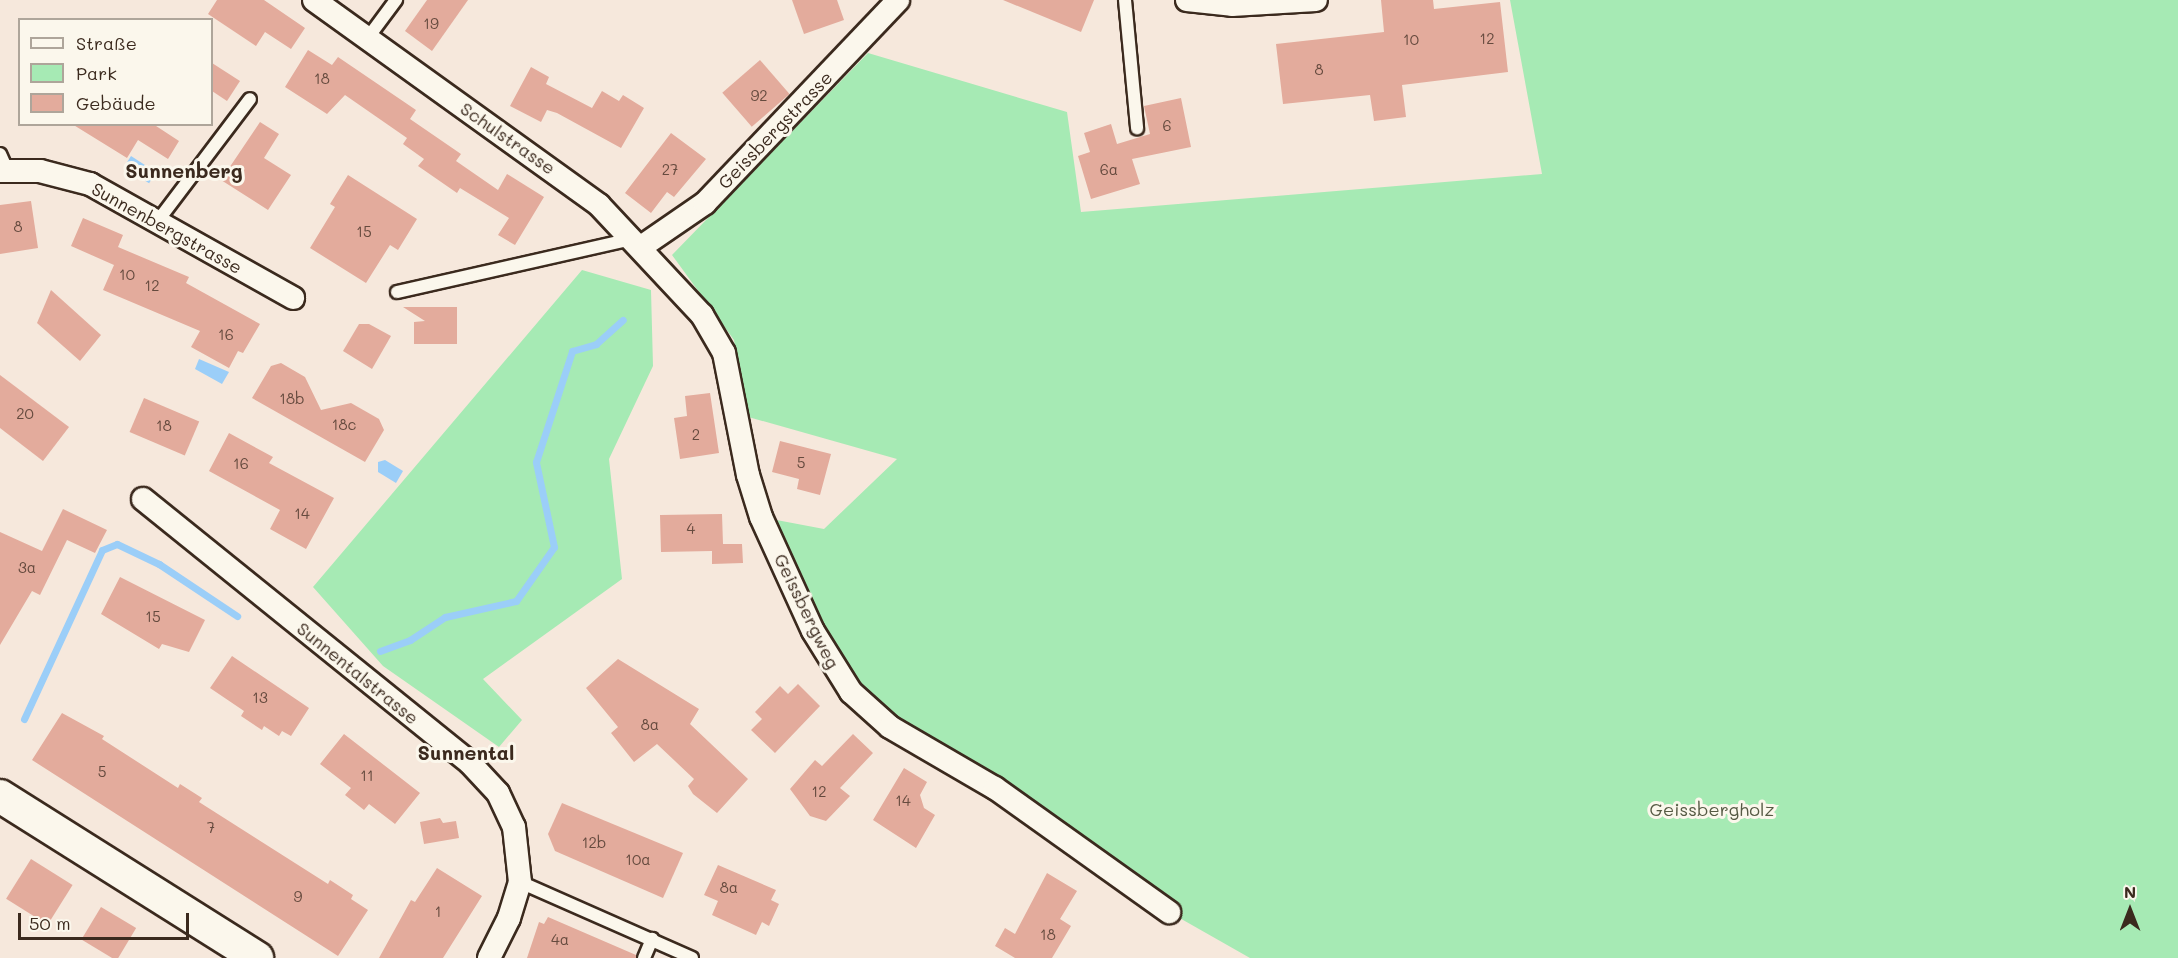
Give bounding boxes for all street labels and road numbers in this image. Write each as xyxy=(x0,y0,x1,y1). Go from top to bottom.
street label: Geissbergstrasse xyxy=(713,67,837,193)
street label: Schulstrasse xyxy=(456,97,560,179)
street label: Sunnenbergstrasse xyxy=(88,178,246,278)
street label: Geissbergweg xyxy=(770,550,844,672)
street label: Sunnentalstrasse xyxy=(293,617,423,729)

